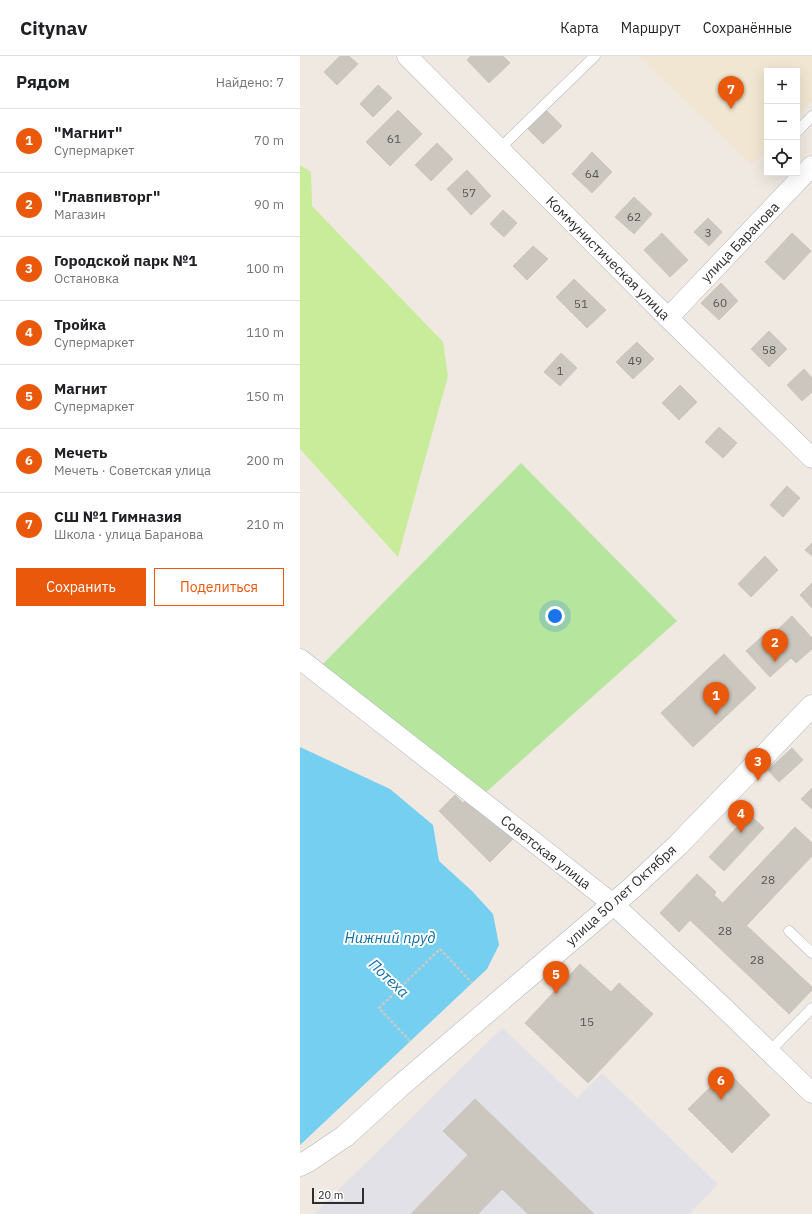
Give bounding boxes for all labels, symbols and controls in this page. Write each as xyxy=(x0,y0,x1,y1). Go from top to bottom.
text: Citynav xyxy=(20,16,87,40)
text: Карта xyxy=(560,19,599,37)
text: Маршрут xyxy=(621,19,681,37)
text: Сохранённые xyxy=(703,19,792,37)
map controls xyxy=(764,68,800,176)
button: + xyxy=(764,68,800,104)
text: Рядом xyxy=(16,71,70,93)
text: Найдено: 7 xyxy=(216,74,284,91)
pin: 7 xyxy=(718,76,744,109)
button: − xyxy=(764,104,800,140)
text: "Магнит" xyxy=(54,123,122,142)
house number: 61 xyxy=(387,131,401,146)
text: 1 xyxy=(25,132,33,149)
text: 70 m xyxy=(254,132,284,149)
button: locate xyxy=(764,140,800,176)
text: Супермаркет xyxy=(54,142,134,159)
house number: 64 xyxy=(585,166,599,181)
house number: 57 xyxy=(462,185,476,200)
text: "Главпивторг" xyxy=(54,187,160,206)
street label: Коммунистическая улица xyxy=(542,192,674,324)
text: 2 xyxy=(25,196,33,213)
text: 90 m xyxy=(254,196,284,213)
street label: улица Баранова xyxy=(697,197,783,286)
text: Магазин xyxy=(54,206,106,223)
house number: 62 xyxy=(627,209,641,224)
house number: 3 xyxy=(704,225,712,240)
text: Городской парк №1 xyxy=(54,251,197,270)
text: 3 xyxy=(25,260,33,277)
text: 100 m xyxy=(246,260,284,277)
text: Остановка xyxy=(54,270,119,287)
house number: 60 xyxy=(713,295,727,310)
house number: 51 xyxy=(574,296,588,311)
text: Тройка xyxy=(54,315,106,334)
text: 4 xyxy=(25,324,33,341)
text: 110 m xyxy=(246,324,284,341)
text: Супермаркет xyxy=(54,334,134,351)
house number: 58 xyxy=(762,342,776,357)
house number: 49 xyxy=(628,353,642,368)
house number: 1 xyxy=(556,363,564,378)
text: Магнит xyxy=(54,379,107,398)
text: 5 xyxy=(25,388,33,405)
text: 150 m xyxy=(246,388,284,405)
text: Супермаркет xyxy=(54,398,134,415)
text: Мечеть xyxy=(54,443,108,462)
text: 6 xyxy=(25,452,33,469)
text: 200 m xyxy=(246,452,284,469)
text: Мечеть · Советская улица xyxy=(54,462,211,479)
text: СШ №1 Гимназия xyxy=(54,507,182,526)
text: 7 xyxy=(25,516,33,533)
text: 210 m xyxy=(246,516,284,533)
text: Школа · улица Баранова xyxy=(54,526,203,543)
button: Сохранить xyxy=(16,568,146,606)
button: Поделиться xyxy=(154,568,284,606)
your location xyxy=(545,606,565,626)
pin: 2 xyxy=(762,629,788,662)
pin: 1 xyxy=(703,682,729,715)
pin: 3 xyxy=(745,748,771,781)
pin: 4 xyxy=(728,800,754,833)
street label: Советская улица xyxy=(497,811,595,893)
street label: улица 50 лет Октября xyxy=(562,841,680,949)
house number: 28 xyxy=(761,872,775,887)
house number: 28 xyxy=(718,923,732,938)
water label: Нижний пруд xyxy=(344,928,436,947)
house number: 28 xyxy=(750,952,764,967)
water label: Потеха xyxy=(365,955,413,1002)
pin: 5 xyxy=(543,961,569,994)
house number: 15 xyxy=(580,1014,594,1029)
pin: 6 xyxy=(708,1067,734,1100)
scale bar xyxy=(312,1186,364,1205)
text: 20 m xyxy=(318,1188,343,1202)

